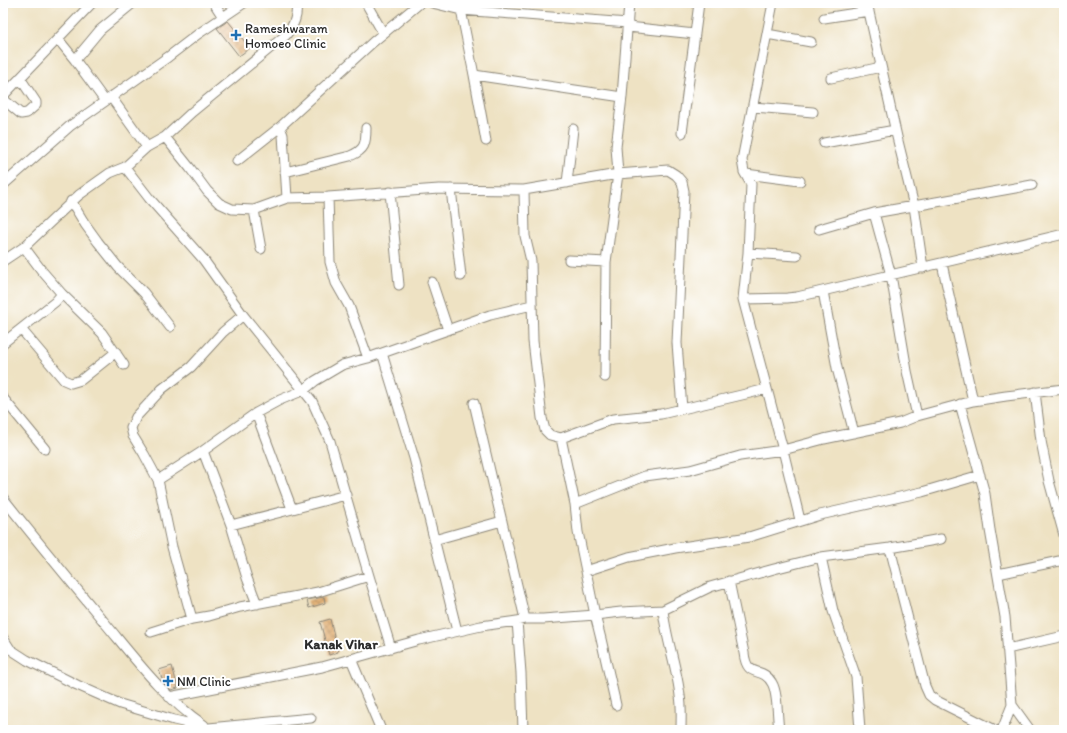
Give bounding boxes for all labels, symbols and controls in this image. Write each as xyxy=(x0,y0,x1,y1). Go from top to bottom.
place label: Rameshwaram Homoeo Clinic xyxy=(245,21,328,51)
marker: Rameshwaram Homoeo Clinic xyxy=(230,29,242,41)
district label: Kanak Vihar xyxy=(304,636,378,653)
place label: NM Clinic xyxy=(177,674,231,689)
marker: NM Clinic xyxy=(162,675,174,687)

